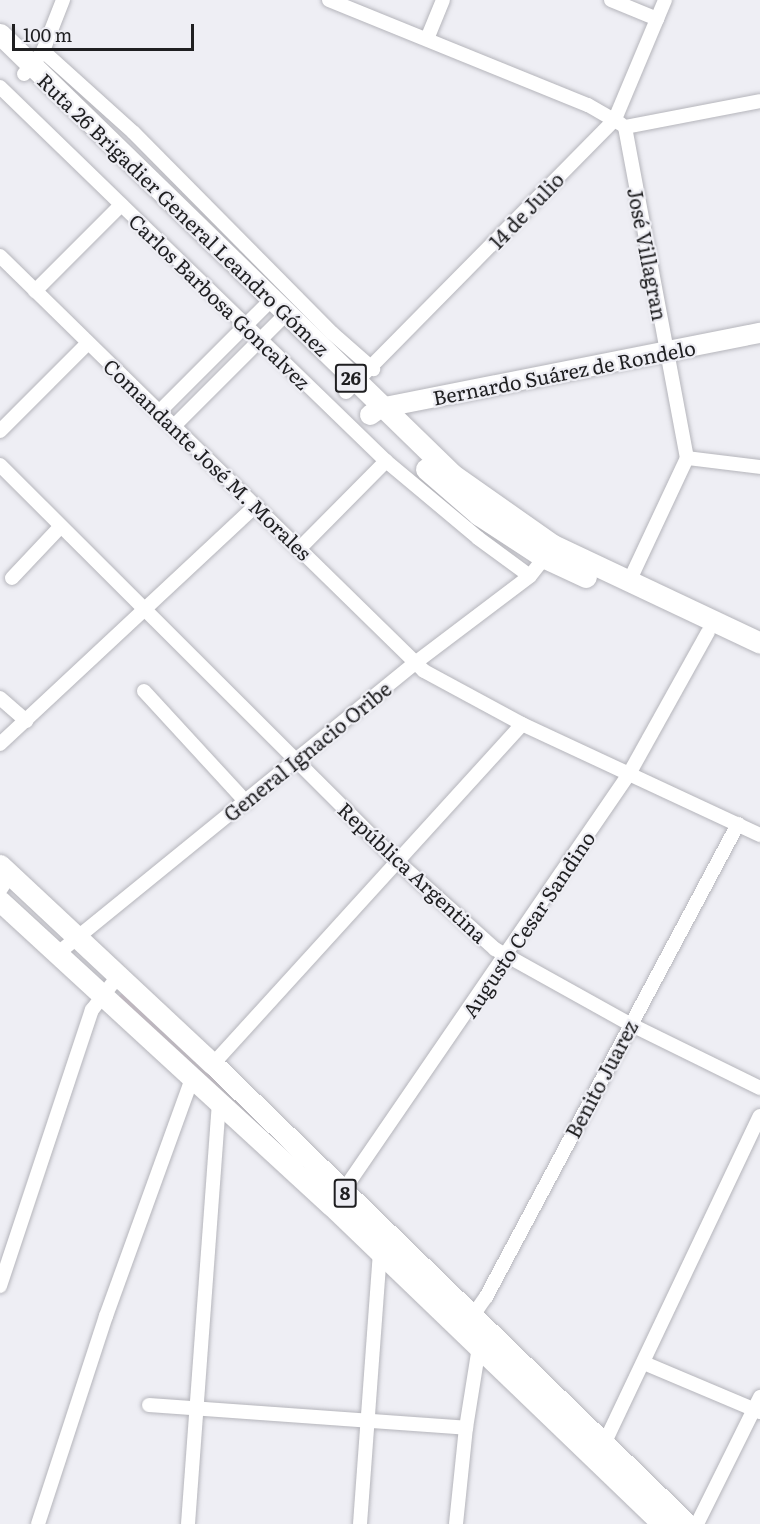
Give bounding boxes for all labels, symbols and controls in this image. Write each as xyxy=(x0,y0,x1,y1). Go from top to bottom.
scale bar xyxy=(15,12,196,50)
text: 100 m xyxy=(23,21,72,48)
street label: Ruta 26 Brigadier General Leandro Gómez xyxy=(33,68,335,360)
street label: 14 de Julio xyxy=(484,167,568,253)
street label: José Villagran xyxy=(623,185,673,323)
street label: Carlos Barbosa Goncalvez xyxy=(124,208,316,394)
street label: Bernardo Suárez de Rondelo xyxy=(431,335,697,409)
street label: Comandante José M. Morales xyxy=(99,353,317,565)
road number: 26 xyxy=(334,363,368,393)
street label: General Ignacio Oribe xyxy=(218,676,396,826)
street label: República Argentina xyxy=(334,797,492,947)
street label: Augusto Cesar Sandino xyxy=(457,826,599,1022)
street label: Benito Juarez xyxy=(560,1016,642,1142)
road number: 8 xyxy=(333,1178,357,1208)

